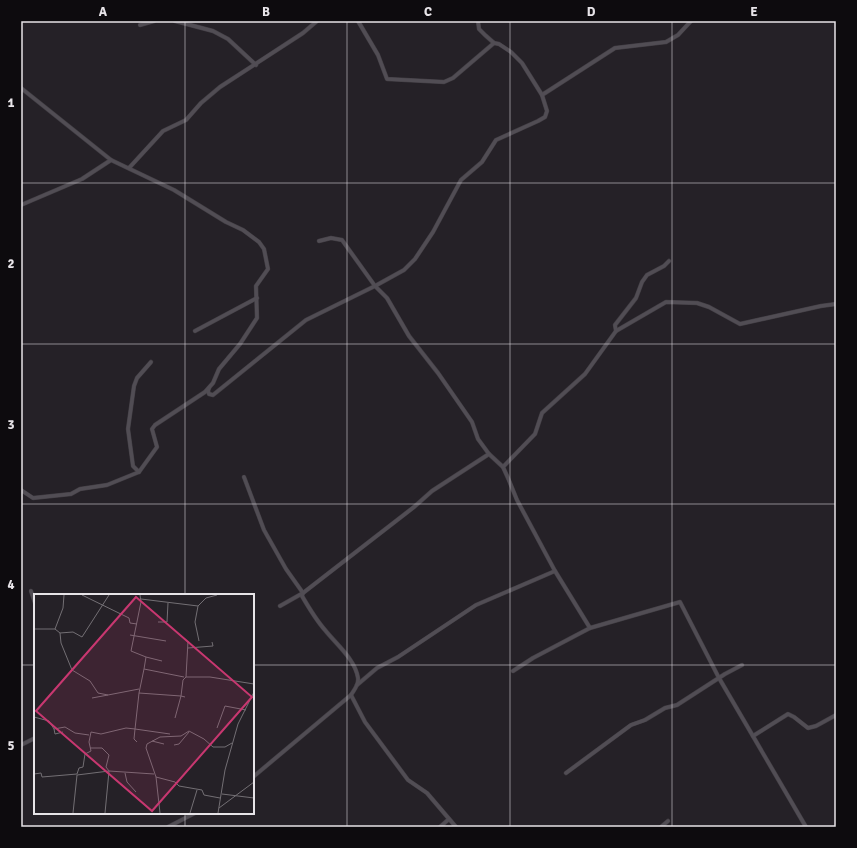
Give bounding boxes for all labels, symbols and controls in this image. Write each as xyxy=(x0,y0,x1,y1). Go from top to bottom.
text: A xyxy=(99,4,108,20)
text: B xyxy=(262,4,270,20)
text: C xyxy=(424,4,432,20)
text: D xyxy=(587,4,596,20)
text: E xyxy=(750,4,758,20)
text: 1 xyxy=(7,95,15,111)
text: 2 xyxy=(7,256,15,272)
text: 3 xyxy=(7,417,15,433)
text: 4 xyxy=(7,577,15,593)
inset map xyxy=(34,594,254,814)
text: 5 xyxy=(7,738,15,754)

